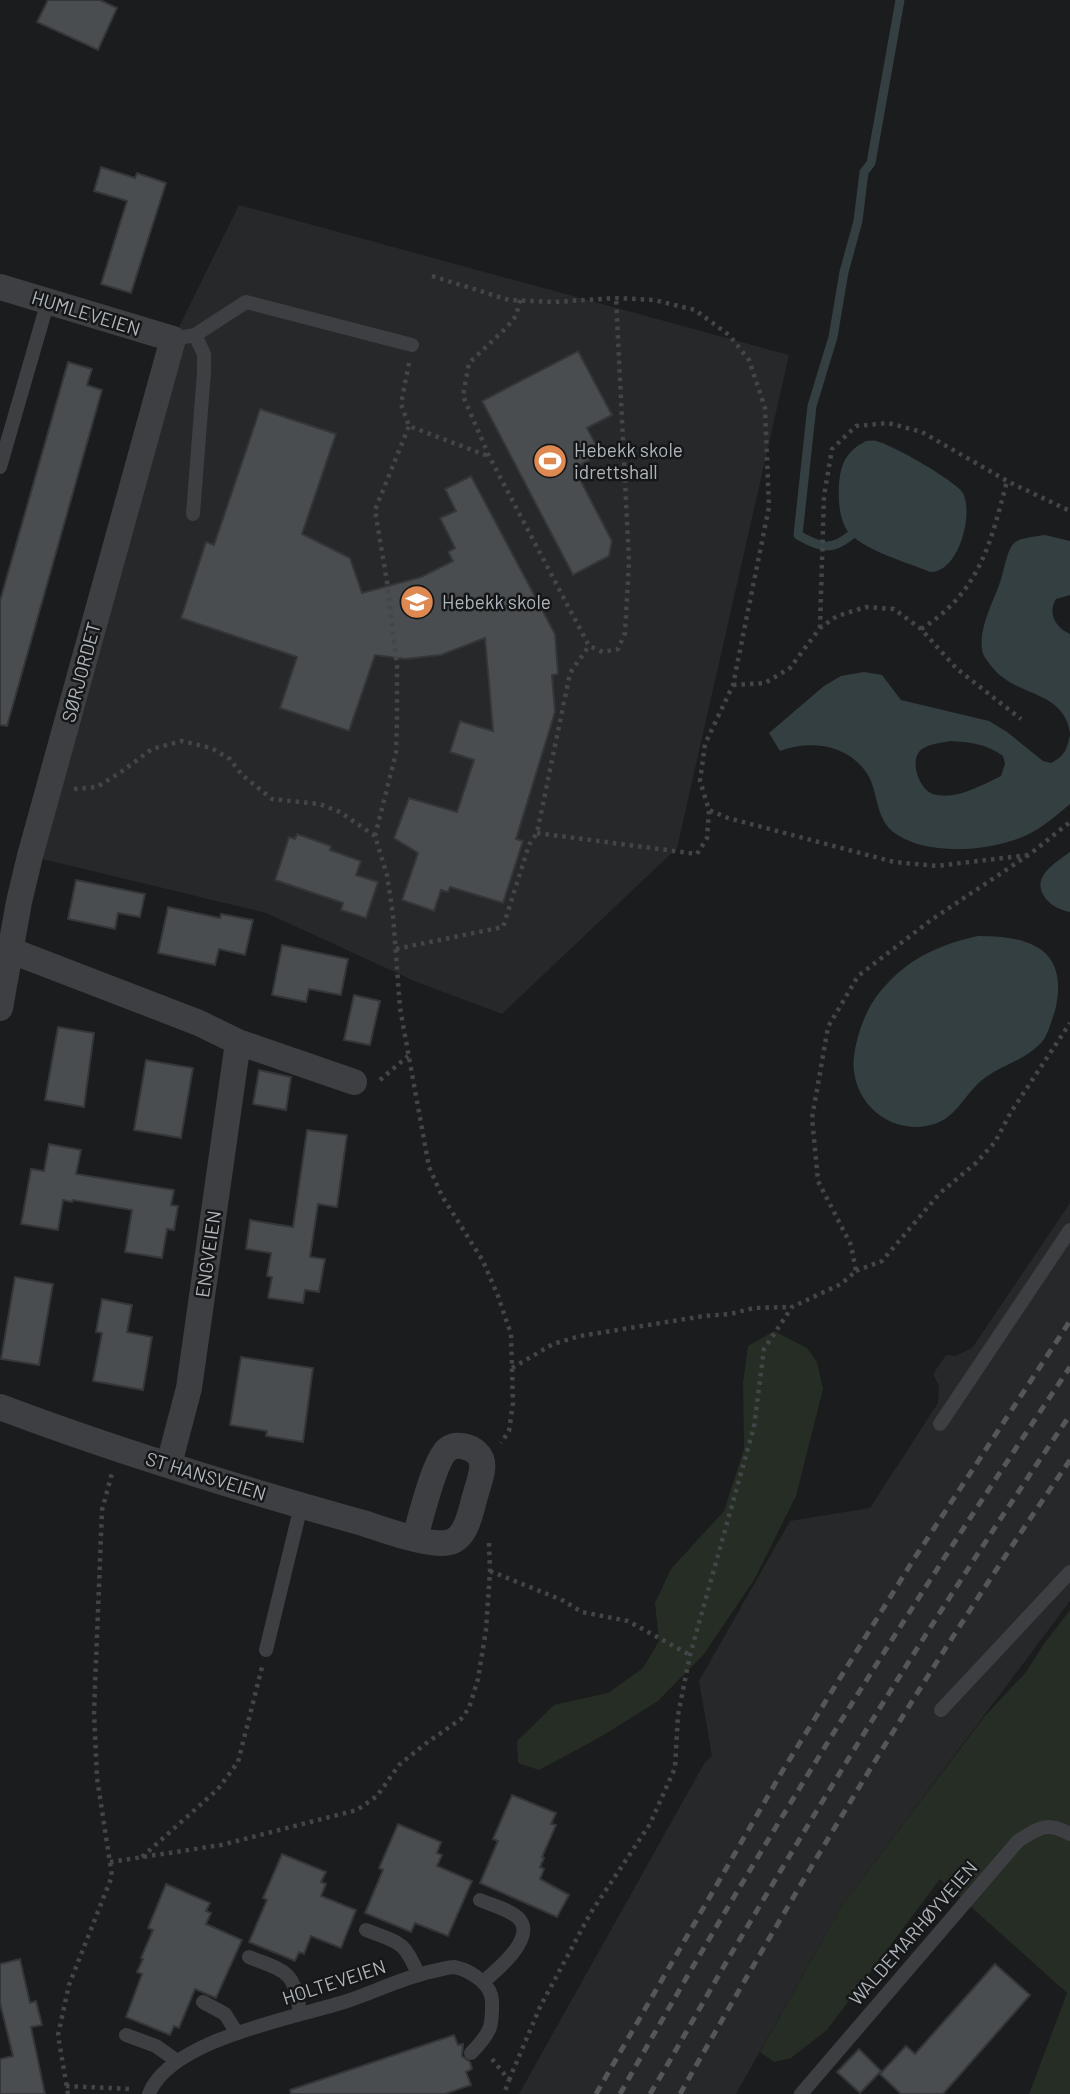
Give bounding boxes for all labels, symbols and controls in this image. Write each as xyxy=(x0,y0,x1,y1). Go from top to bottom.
street label: HUMLEVEIEN xyxy=(29,285,143,340)
place label: Hebekk skole idrettshall xyxy=(574,438,683,483)
sports icon: Hebekk skole idrettshall xyxy=(531,442,569,480)
school or university icon: Hebekk skole xyxy=(398,583,436,621)
place label: Hebekk skole xyxy=(442,590,551,613)
street label: SØRJORDET xyxy=(56,619,105,724)
street label: ENGVEIEN xyxy=(190,1209,225,1299)
street label: ST HANSVEIEN xyxy=(143,1446,269,1505)
street label: WALDEMARHØYVEIEN xyxy=(844,1856,982,2010)
street label: HOLTEVEIEN xyxy=(279,1954,389,2009)

